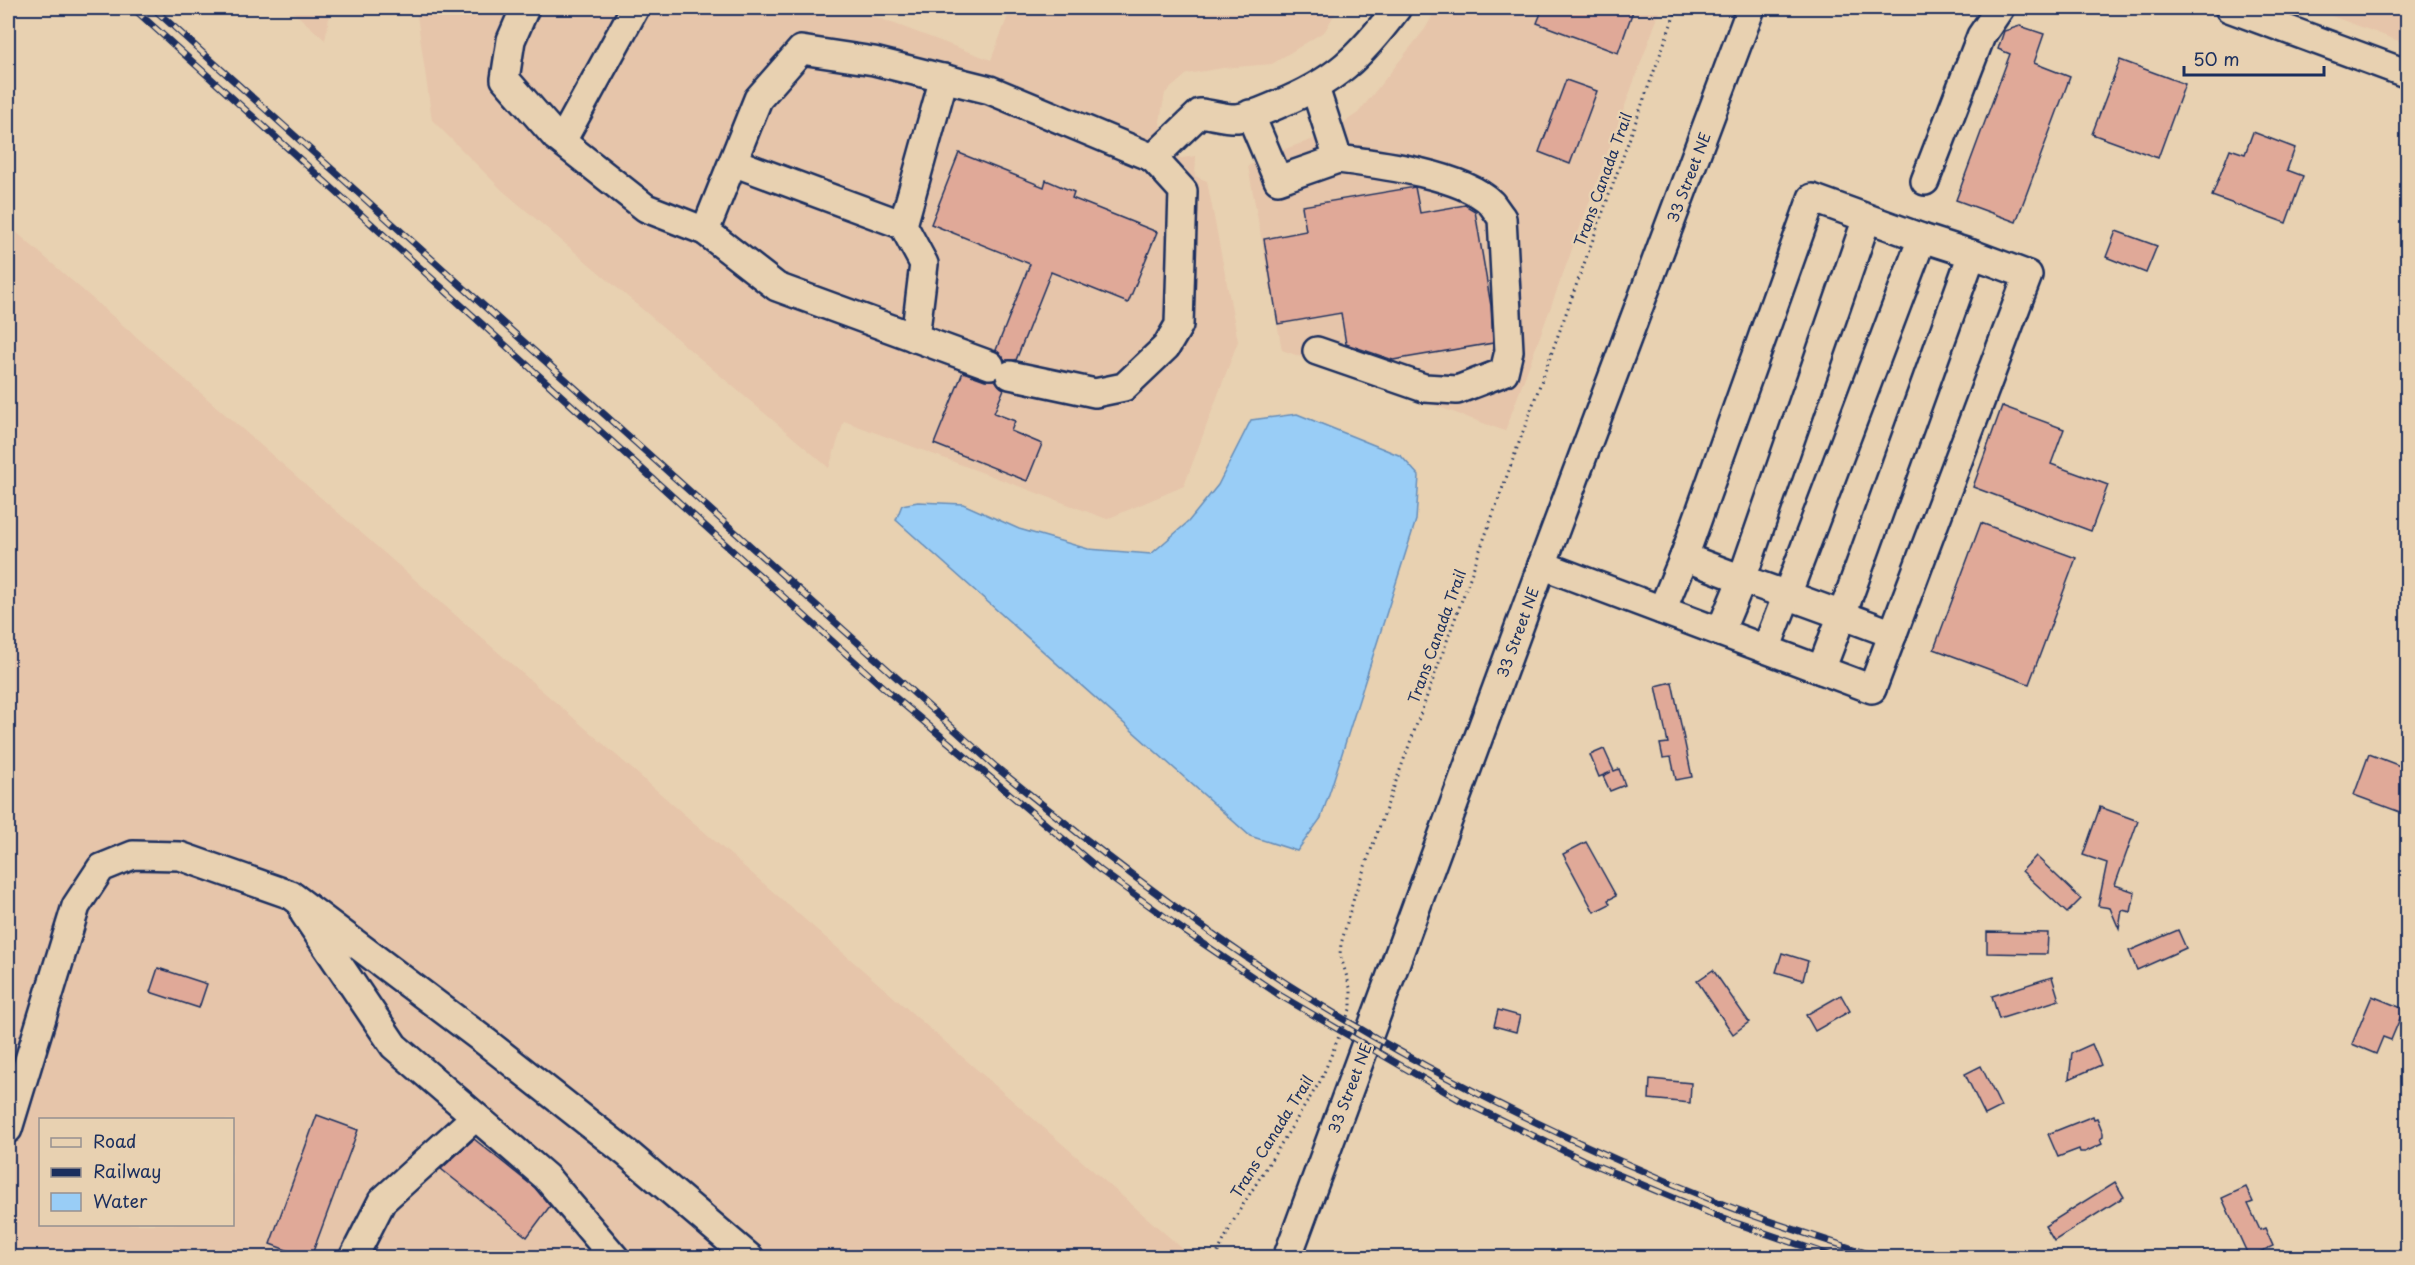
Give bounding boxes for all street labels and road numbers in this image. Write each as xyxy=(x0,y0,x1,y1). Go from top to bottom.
street label: Trans Canada Trail xyxy=(1567,109,1637,249)
street label: 33 Street NE xyxy=(1660,129,1716,225)
street label: Trans Canada Trail xyxy=(1401,566,1471,706)
street label: 33 Street NE xyxy=(1490,583,1544,681)
street label: 33 Street NE xyxy=(1321,1040,1377,1136)
street label: Trans Canada Trail xyxy=(1224,1070,1318,1202)

